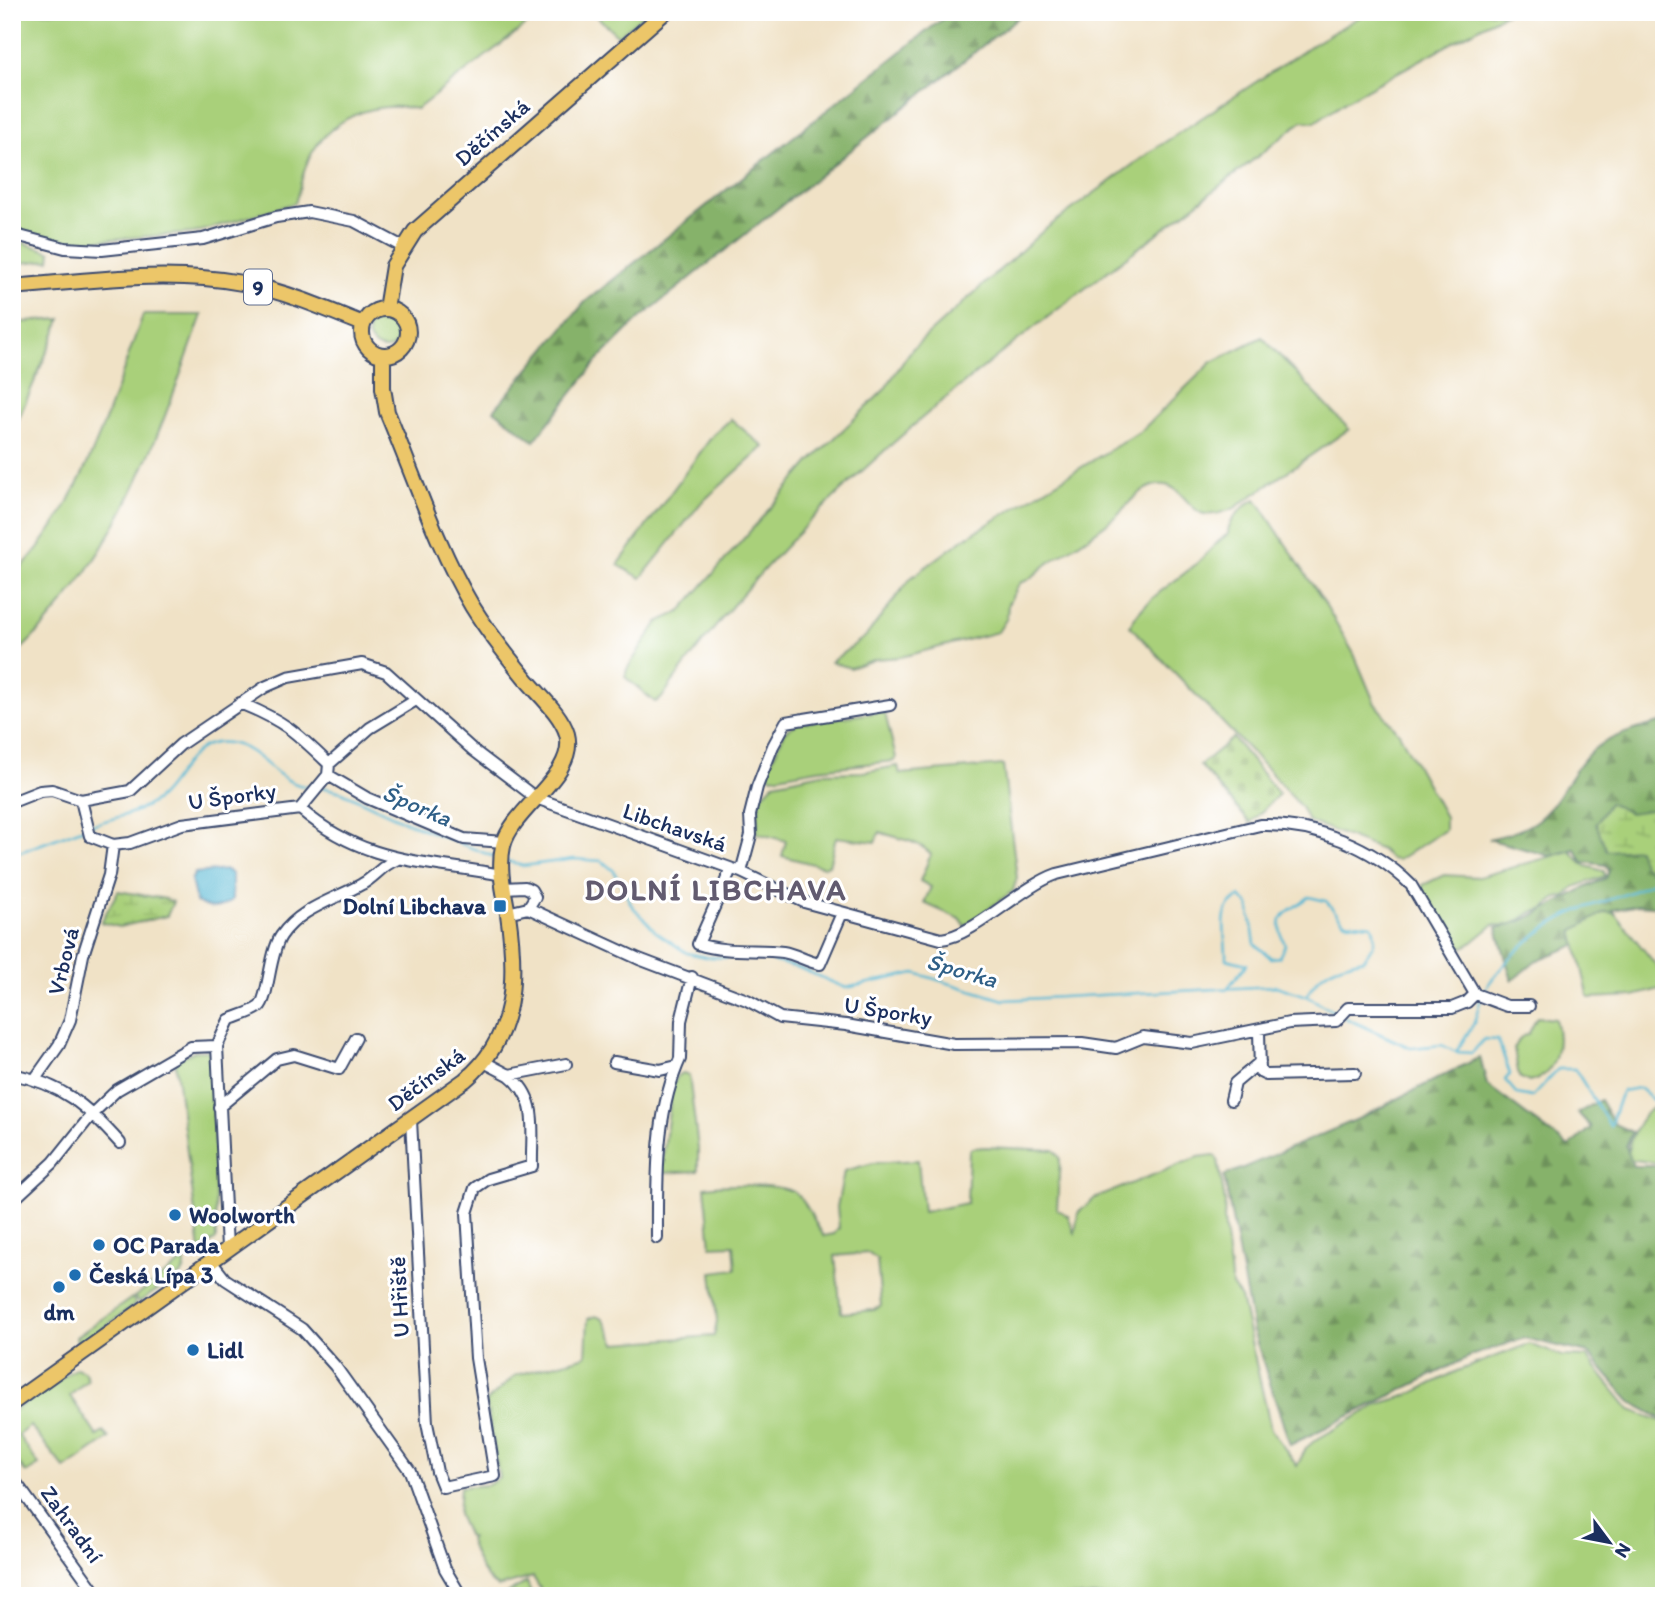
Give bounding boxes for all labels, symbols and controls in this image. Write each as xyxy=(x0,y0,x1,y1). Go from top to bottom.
street label: Děčínská xyxy=(449,92,535,172)
road number: 9 xyxy=(244,270,272,304)
street label: U Šporky xyxy=(186,776,278,816)
water label: Šporka xyxy=(378,778,457,833)
street label: Libchavská xyxy=(619,796,731,858)
district label: DOLNÍ LIBCHAVA xyxy=(585,871,847,908)
place label: Dolní Libchava xyxy=(343,892,487,920)
marker: Dolní Libchava xyxy=(492,898,508,914)
street label: Vrbová xyxy=(41,924,85,998)
water label: Šporka xyxy=(923,946,1002,994)
street label: U Šporky xyxy=(842,990,934,1032)
street label: Děčínská xyxy=(382,1041,470,1117)
place label: Woolworth xyxy=(189,1201,295,1229)
marker: Woolworth xyxy=(167,1207,183,1223)
place label: OC Parada xyxy=(113,1231,221,1259)
marker: OC Parada xyxy=(91,1237,107,1253)
street label: U Hřiště xyxy=(383,1256,415,1338)
place label: Česká Lípa 3 xyxy=(89,1261,214,1289)
marker: Česká Lípa 3 xyxy=(67,1267,83,1283)
marker: dm xyxy=(51,1279,67,1295)
place label: dm xyxy=(43,1298,75,1326)
place label: Lidl xyxy=(207,1336,244,1364)
marker: Lidl xyxy=(185,1342,201,1358)
street label: Zahradní xyxy=(35,1480,109,1568)
north arrow xyxy=(1574,1506,1644,1576)
text: N xyxy=(1610,1539,1636,1562)

